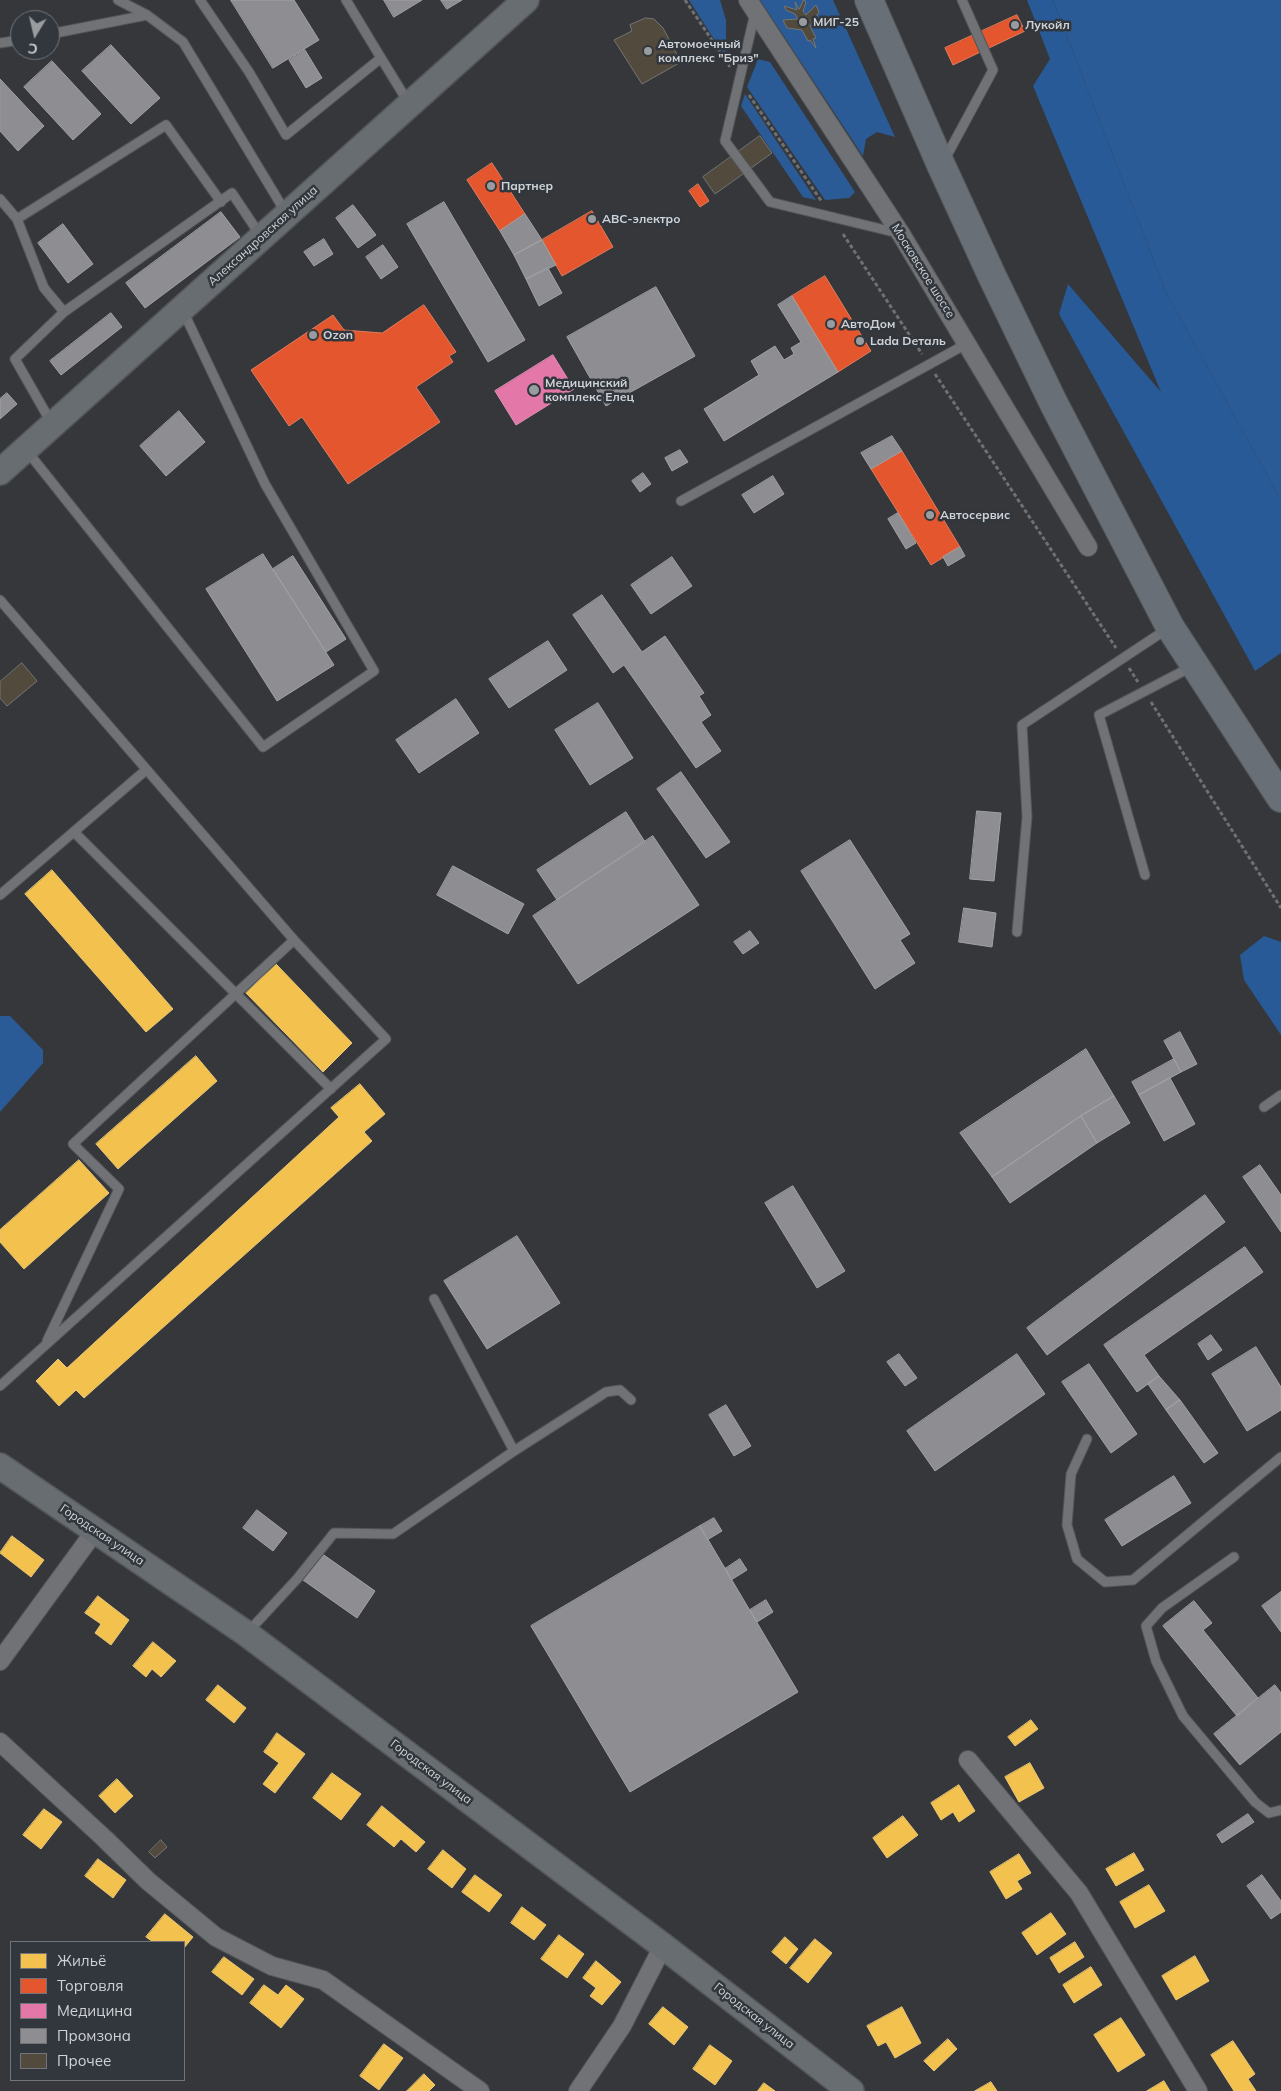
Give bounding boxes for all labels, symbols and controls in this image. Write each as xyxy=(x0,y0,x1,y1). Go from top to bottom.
north arrow xyxy=(10,10,60,60)
place label: МИГ-25 xyxy=(813,15,859,29)
marker: МИГ-25 xyxy=(797,16,809,28)
place label: Лукойл xyxy=(1025,18,1070,32)
marker: Лукойл xyxy=(1009,19,1021,31)
place label: Автомоечный комплекс "Бриз" xyxy=(658,37,759,65)
text: С xyxy=(27,39,39,58)
marker: Автомоечный комплекс "Бриз" xyxy=(642,45,654,57)
place label: Партнер xyxy=(501,179,553,193)
marker: Партнер xyxy=(485,180,497,192)
street label: Александровская улица xyxy=(205,183,321,289)
place label: АВС-электро xyxy=(602,212,680,226)
marker: АВС-электро xyxy=(586,213,598,225)
street label: Московское шоссе xyxy=(888,221,958,321)
place label: АвтоДом xyxy=(841,317,895,331)
marker: АвтоДом xyxy=(825,318,837,330)
place label: Ozon xyxy=(323,328,353,342)
marker: Ozon xyxy=(307,329,319,341)
place label: Lada Dеталь xyxy=(870,334,946,348)
marker: Lada Dеталь xyxy=(854,335,866,347)
place label: Медицинский комплекс Елец xyxy=(545,376,634,404)
marker: Медицинский комплекс Елец xyxy=(527,383,541,397)
place label: Автосервис xyxy=(940,508,1010,522)
marker: Автосервис xyxy=(924,509,936,521)
street label: Городская улица xyxy=(57,1502,147,1568)
street label: Городская улица xyxy=(387,1737,475,1807)
legend xyxy=(10,1941,185,2081)
text: Жильё xyxy=(57,1951,106,1970)
text: Торговля xyxy=(57,1976,124,1995)
street label: Городская улица xyxy=(711,1980,797,2052)
text: Медицина xyxy=(57,2001,132,2020)
text: Промзона xyxy=(57,2026,131,2045)
text: Прочее xyxy=(57,2051,111,2070)

